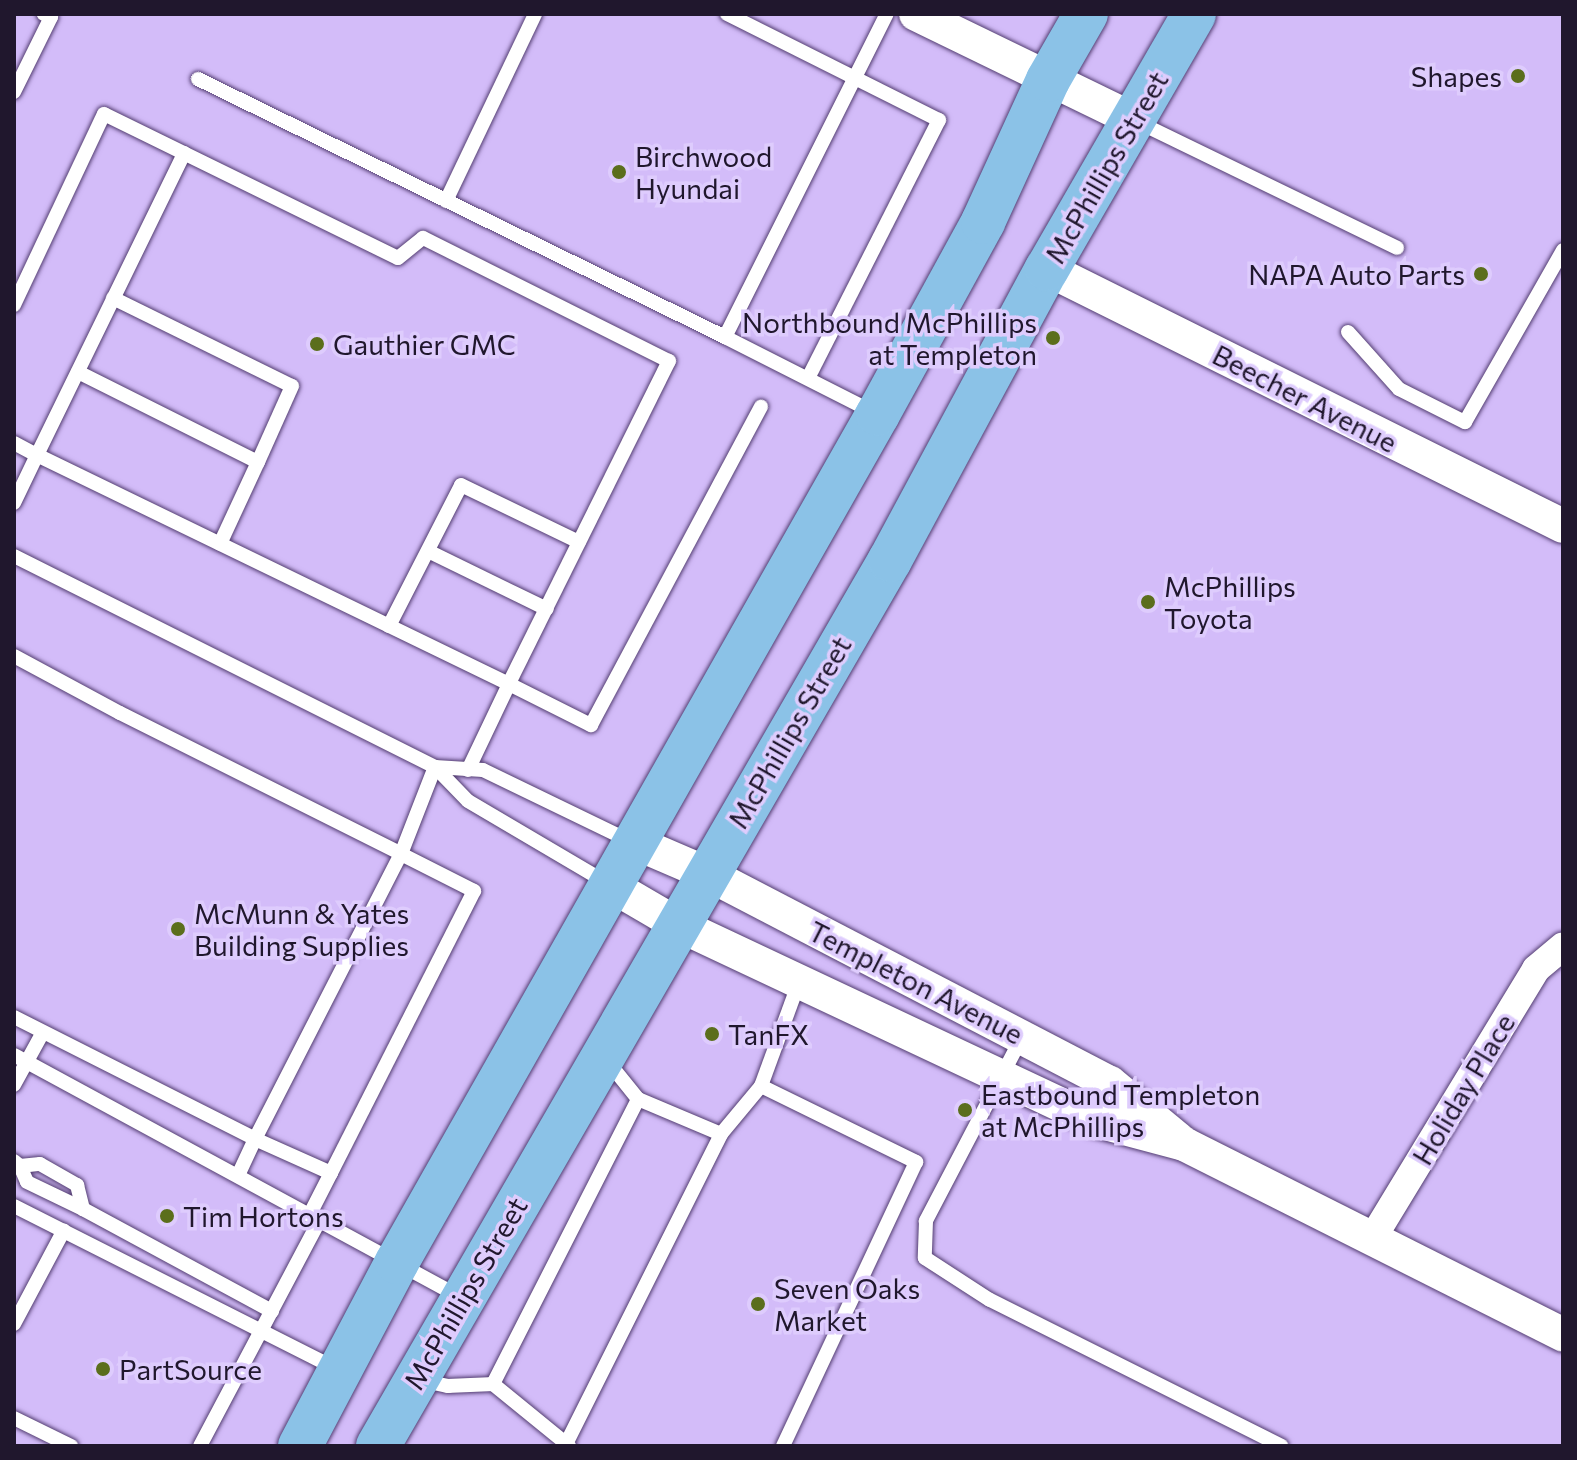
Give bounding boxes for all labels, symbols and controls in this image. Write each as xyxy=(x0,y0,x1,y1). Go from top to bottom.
place label: Shapes xyxy=(1411,59,1502,93)
street label: McPhillips Street xyxy=(1037,65,1175,269)
marker: Shapes xyxy=(1509,67,1527,85)
place label: Birchwood Hyundai xyxy=(635,139,772,205)
marker: Birchwood Hyundai xyxy=(610,163,628,181)
place label: NAPA Auto Parts xyxy=(1248,257,1465,291)
marker: NAPA Auto Parts xyxy=(1472,265,1490,283)
place label: Northbound McPhillips at Templeton xyxy=(742,305,1037,371)
place label: Gauthier GMC xyxy=(333,327,516,361)
marker: Northbound McPhillips at Templeton xyxy=(1044,329,1062,347)
marker: Gauthier GMC xyxy=(308,335,326,353)
street label: Beecher Avenue xyxy=(1207,337,1403,459)
place label: McPhillips Toyota xyxy=(1164,569,1296,635)
marker: McPhillips Toyota xyxy=(1139,593,1157,611)
street label: McPhillips Street xyxy=(720,630,858,834)
place label: McMunn & Yates Building Supplies xyxy=(194,896,409,962)
street label: Templeton Avenue xyxy=(803,913,1029,1051)
marker: McMunn & Yates Building Supplies xyxy=(169,920,187,938)
street label: Holiday Place xyxy=(1405,1007,1521,1171)
place label: TanFX xyxy=(728,1017,809,1051)
marker: TanFX xyxy=(703,1025,721,1043)
place label: Eastbound Templeton at McPhillips xyxy=(981,1077,1260,1143)
marker: Eastbound Templeton at McPhillips xyxy=(956,1101,974,1119)
street label: McPhillips Street xyxy=(396,1191,534,1395)
place label: Tim Hortons xyxy=(183,1199,344,1233)
marker: Tim Hortons xyxy=(158,1207,176,1225)
place label: Seven Oaks Market xyxy=(774,1271,920,1337)
marker: Seven Oaks Market xyxy=(749,1295,767,1313)
place label: PartSource xyxy=(119,1352,262,1386)
marker: PartSource xyxy=(94,1360,112,1378)

